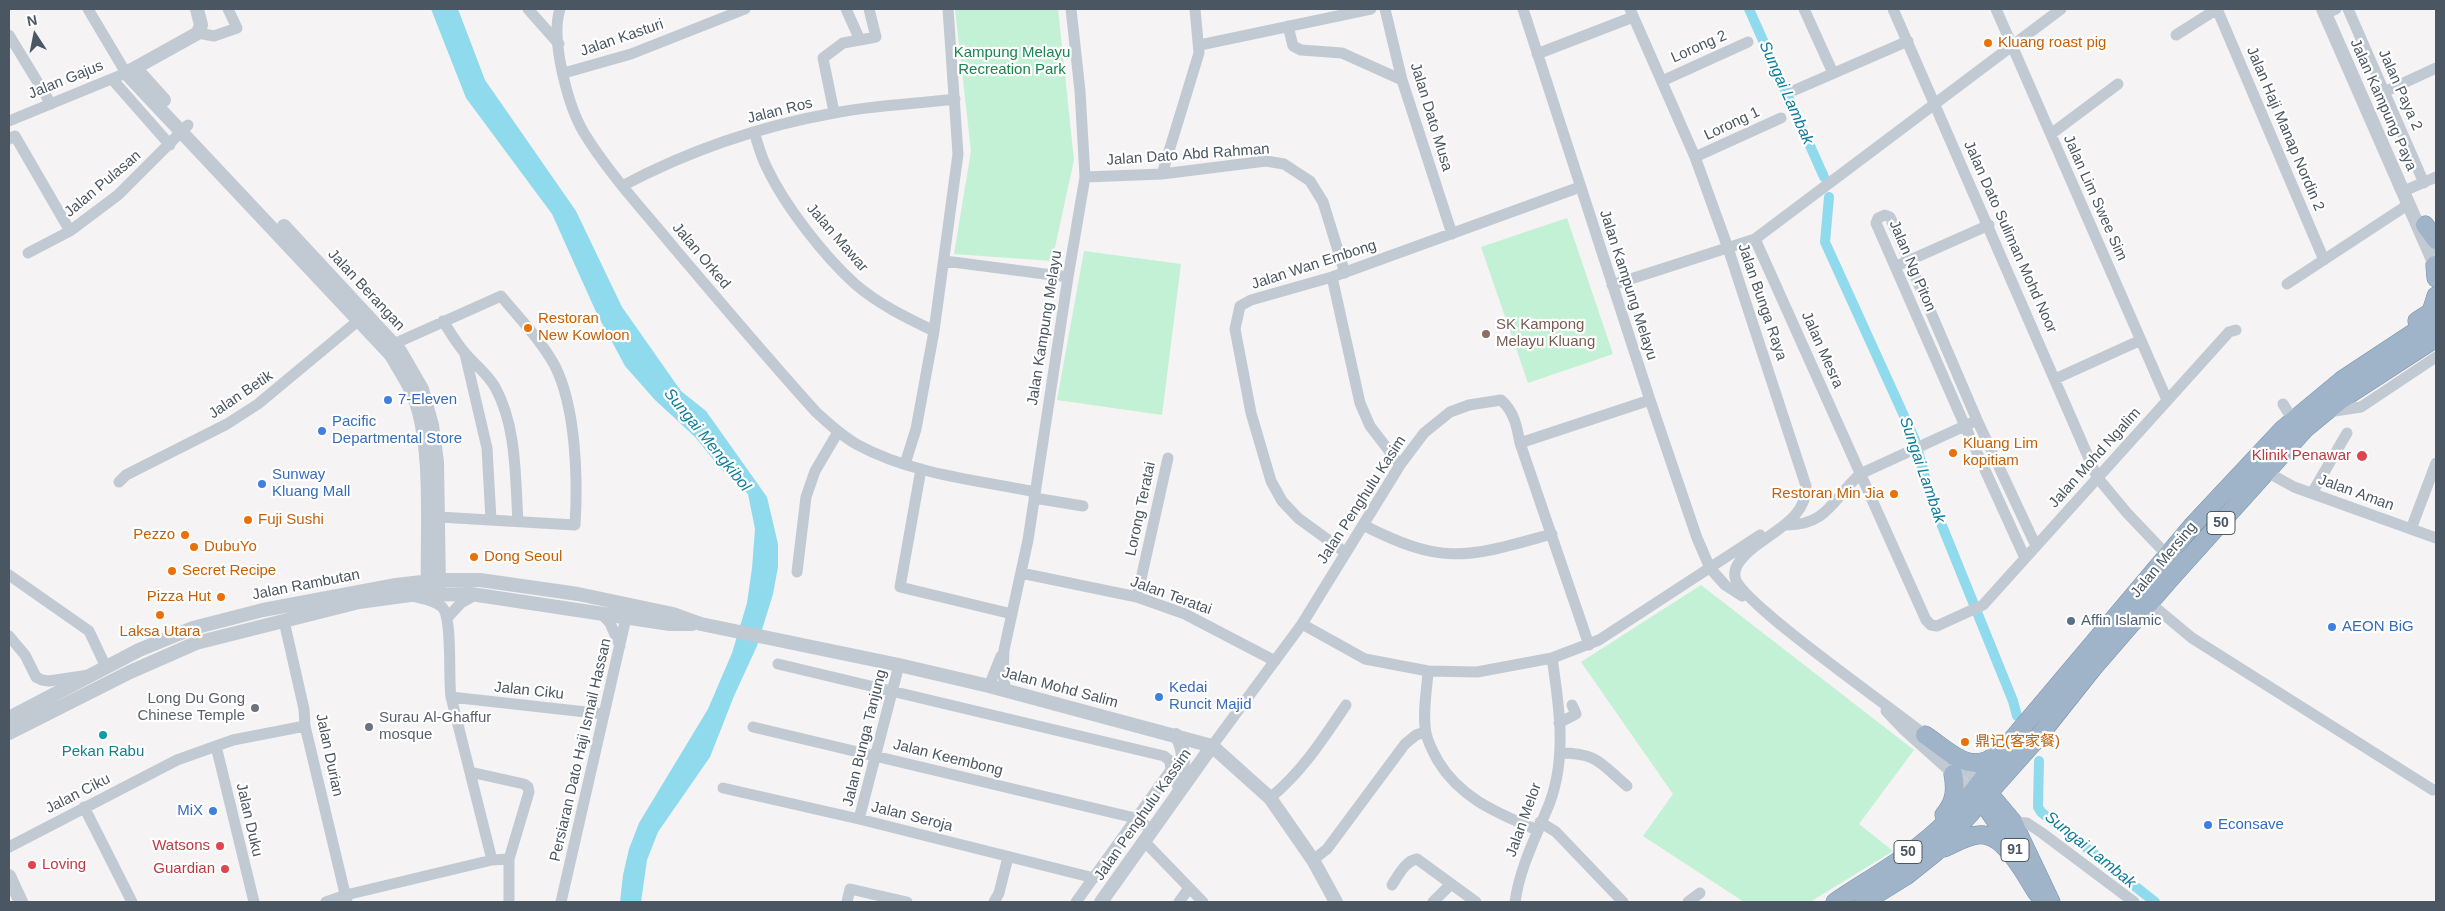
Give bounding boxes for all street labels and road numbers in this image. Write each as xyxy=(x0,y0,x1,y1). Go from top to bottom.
street label: Jalan Kasturi xyxy=(578,15,666,61)
street label: Lorong 2 xyxy=(1668,27,1730,67)
street label: Jalan Kampung Paya xyxy=(2346,36,2420,174)
street label: Jalan Haji Manap Nordin 2 xyxy=(2242,44,2328,214)
street label: Jalan Paya 2 xyxy=(2374,47,2426,133)
street label: Jalan Gajus xyxy=(26,57,106,103)
street label: Jalan Dato Musa xyxy=(1406,61,1456,173)
street label: Jalan Ros xyxy=(745,94,815,128)
street label: Lorong 1 xyxy=(1701,103,1763,145)
street label: Jalan Lim Swee Sim xyxy=(2059,132,2131,264)
street label: Jalan Dato Suliman Mohd Noor xyxy=(1959,138,2061,336)
street label: Jalan Dato Abd Rahman xyxy=(1106,140,1270,170)
street label: Jalan Pulasan xyxy=(61,147,145,221)
street label: Jalan Mawar xyxy=(802,200,872,276)
street label: Jalan Kampung Melayu xyxy=(1595,208,1661,362)
street label: Jalan Ng Piton xyxy=(1885,218,1939,314)
street label: Jalan Orked xyxy=(668,219,734,293)
street label: Jalan Wan Embong xyxy=(1249,236,1379,294)
street label: Jalan Bunga Raya xyxy=(1734,241,1790,363)
street label: Jalan Berangan xyxy=(324,245,408,335)
street label: Jalan Kampung Melayu xyxy=(1024,249,1066,407)
street label: Jalan Mesra xyxy=(1797,309,1847,391)
street label: Jalan Betik xyxy=(206,367,276,423)
street label: Jalan Mohd Ngalim xyxy=(2045,404,2145,512)
street label: Jalan Penghulu Kasim xyxy=(1314,433,1410,567)
street label: Lorong Teratai xyxy=(1122,460,1160,558)
street label: Jalan Aman xyxy=(2316,471,2396,515)
road number: 50 xyxy=(2207,512,2235,534)
street label: Jalan Mersing xyxy=(2127,518,2201,602)
street label: Jalan Rambutan xyxy=(251,566,361,604)
street label: Jalan Teratai xyxy=(1128,573,1214,619)
street label: Persiaran Dato Haji Ismail Hassan xyxy=(547,637,615,863)
street label: Jalan Mohd Salim xyxy=(1000,664,1120,712)
street label: Jalan Bunga Tanjung xyxy=(839,668,891,808)
street label: Jalan Ciku xyxy=(493,678,565,704)
street label: Jalan Durian xyxy=(311,712,347,798)
street label: Jalan Keembong xyxy=(891,736,1005,780)
street label: Jalan Penghulu Kassim xyxy=(1091,746,1195,884)
street label: Jalan Ciku xyxy=(43,770,113,818)
street label: Jalan Melor xyxy=(1502,780,1546,860)
street label: Jalan Duku xyxy=(232,781,266,859)
street label: Jalan Seroja xyxy=(869,798,955,836)
road number: 91 xyxy=(2001,838,2029,862)
road number: 50 xyxy=(1894,840,1922,864)

